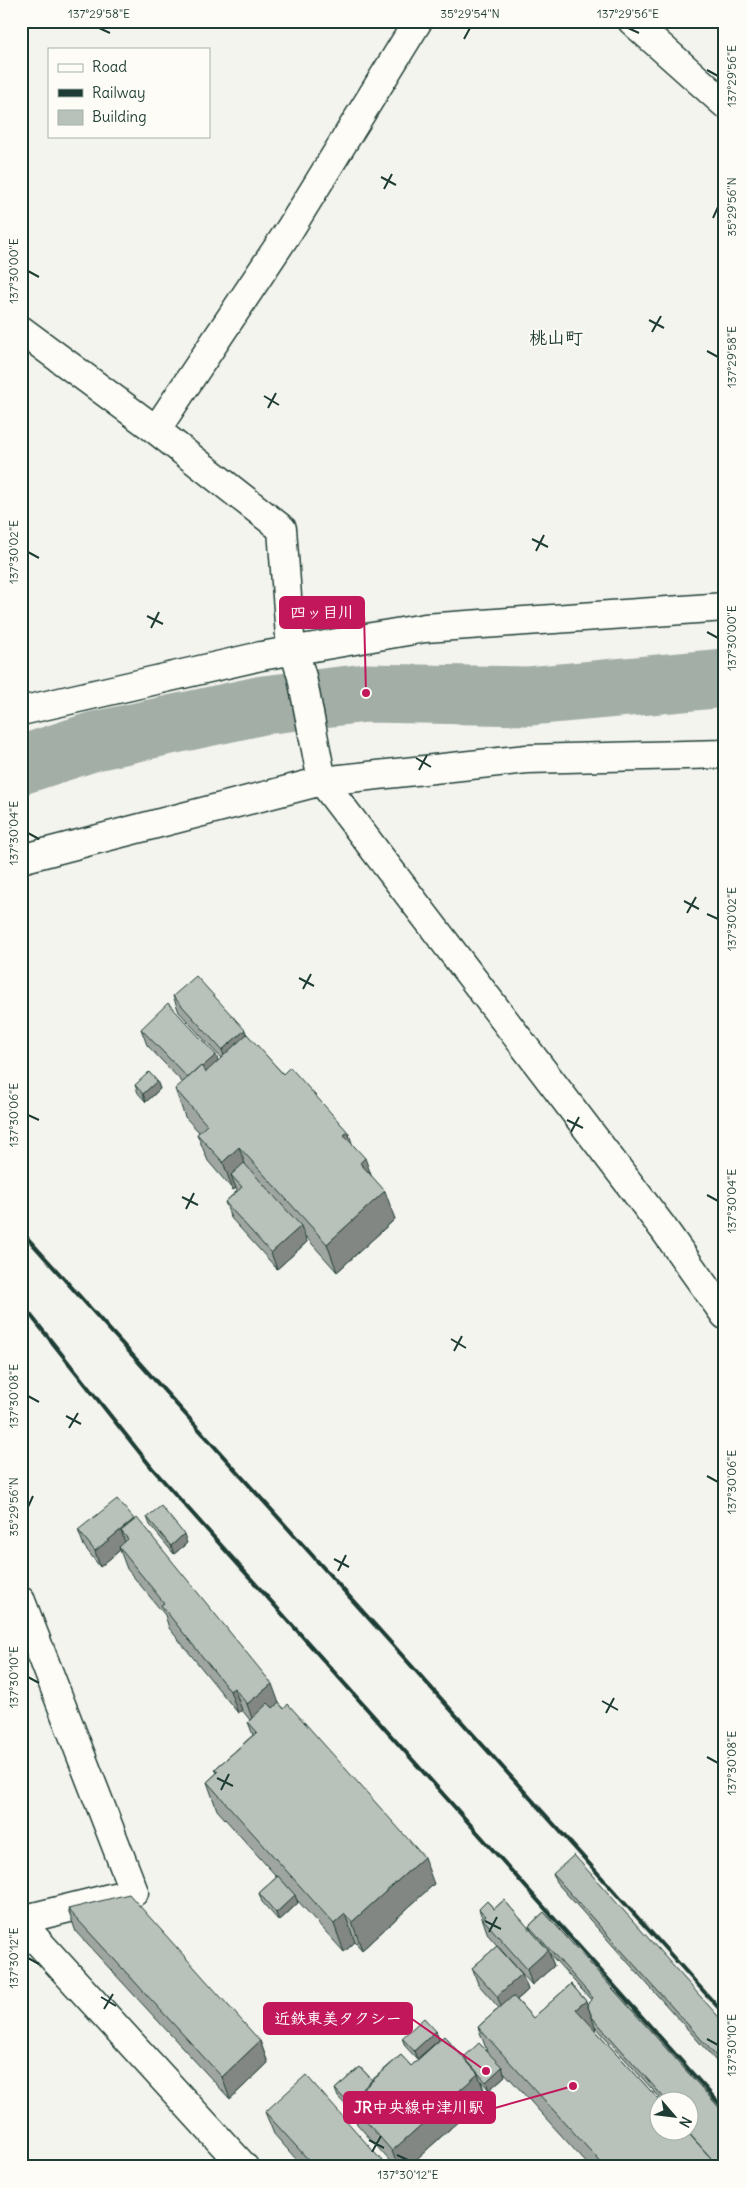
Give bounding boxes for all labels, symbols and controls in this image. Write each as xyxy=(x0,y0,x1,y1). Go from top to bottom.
text: 137°29'58"E xyxy=(68,6,130,21)
text: 35°29'54"N xyxy=(440,6,500,21)
text: 137°29'56"E xyxy=(597,6,659,21)
text: 137°29'56"E xyxy=(724,45,739,107)
legend xyxy=(48,48,210,138)
text: Road xyxy=(92,57,127,76)
text: Railway xyxy=(92,83,146,102)
text: Building xyxy=(92,107,147,126)
text: 35°29'56"N xyxy=(724,177,739,237)
text: 137°30'00"E xyxy=(6,238,21,304)
district label: 桃山町 xyxy=(529,326,583,349)
text: 137°29'58"E xyxy=(724,326,739,388)
text: 137°30'02"E xyxy=(6,520,21,584)
callout: 四ッ目川 xyxy=(280,597,364,628)
text: 四ッ目川 xyxy=(290,602,354,622)
text: 137°30'00"E xyxy=(724,605,739,671)
text: 137°30'04"E xyxy=(6,801,21,865)
text: 137°30'02"E xyxy=(724,887,739,951)
text: 137°30'06"E xyxy=(6,1083,21,1147)
text: 137°30'04"E xyxy=(724,1169,739,1233)
text: 137°30'08"E xyxy=(6,1364,21,1428)
text: 137°30'06"E xyxy=(724,1450,739,1514)
text: 35°29'56"N xyxy=(6,1477,21,1537)
text: 137°30'10"E xyxy=(6,1646,21,1708)
text: 137°30'08"E xyxy=(724,1731,739,1795)
text: 137°30'12"E xyxy=(6,1928,21,1988)
callout: 近鉄東美タクシー xyxy=(264,2003,412,2034)
text: 近鉄東美タクシー xyxy=(274,2008,402,2028)
text: 137°30'10"E xyxy=(724,2014,739,2076)
north arrow xyxy=(648,2090,698,2140)
callout: JR中央線中津川駅 xyxy=(344,2092,495,2123)
text: JR中央線中津川駅 xyxy=(354,2097,484,2117)
text: N xyxy=(675,2114,696,2131)
text: 137°30'12"E xyxy=(378,2167,438,2182)

